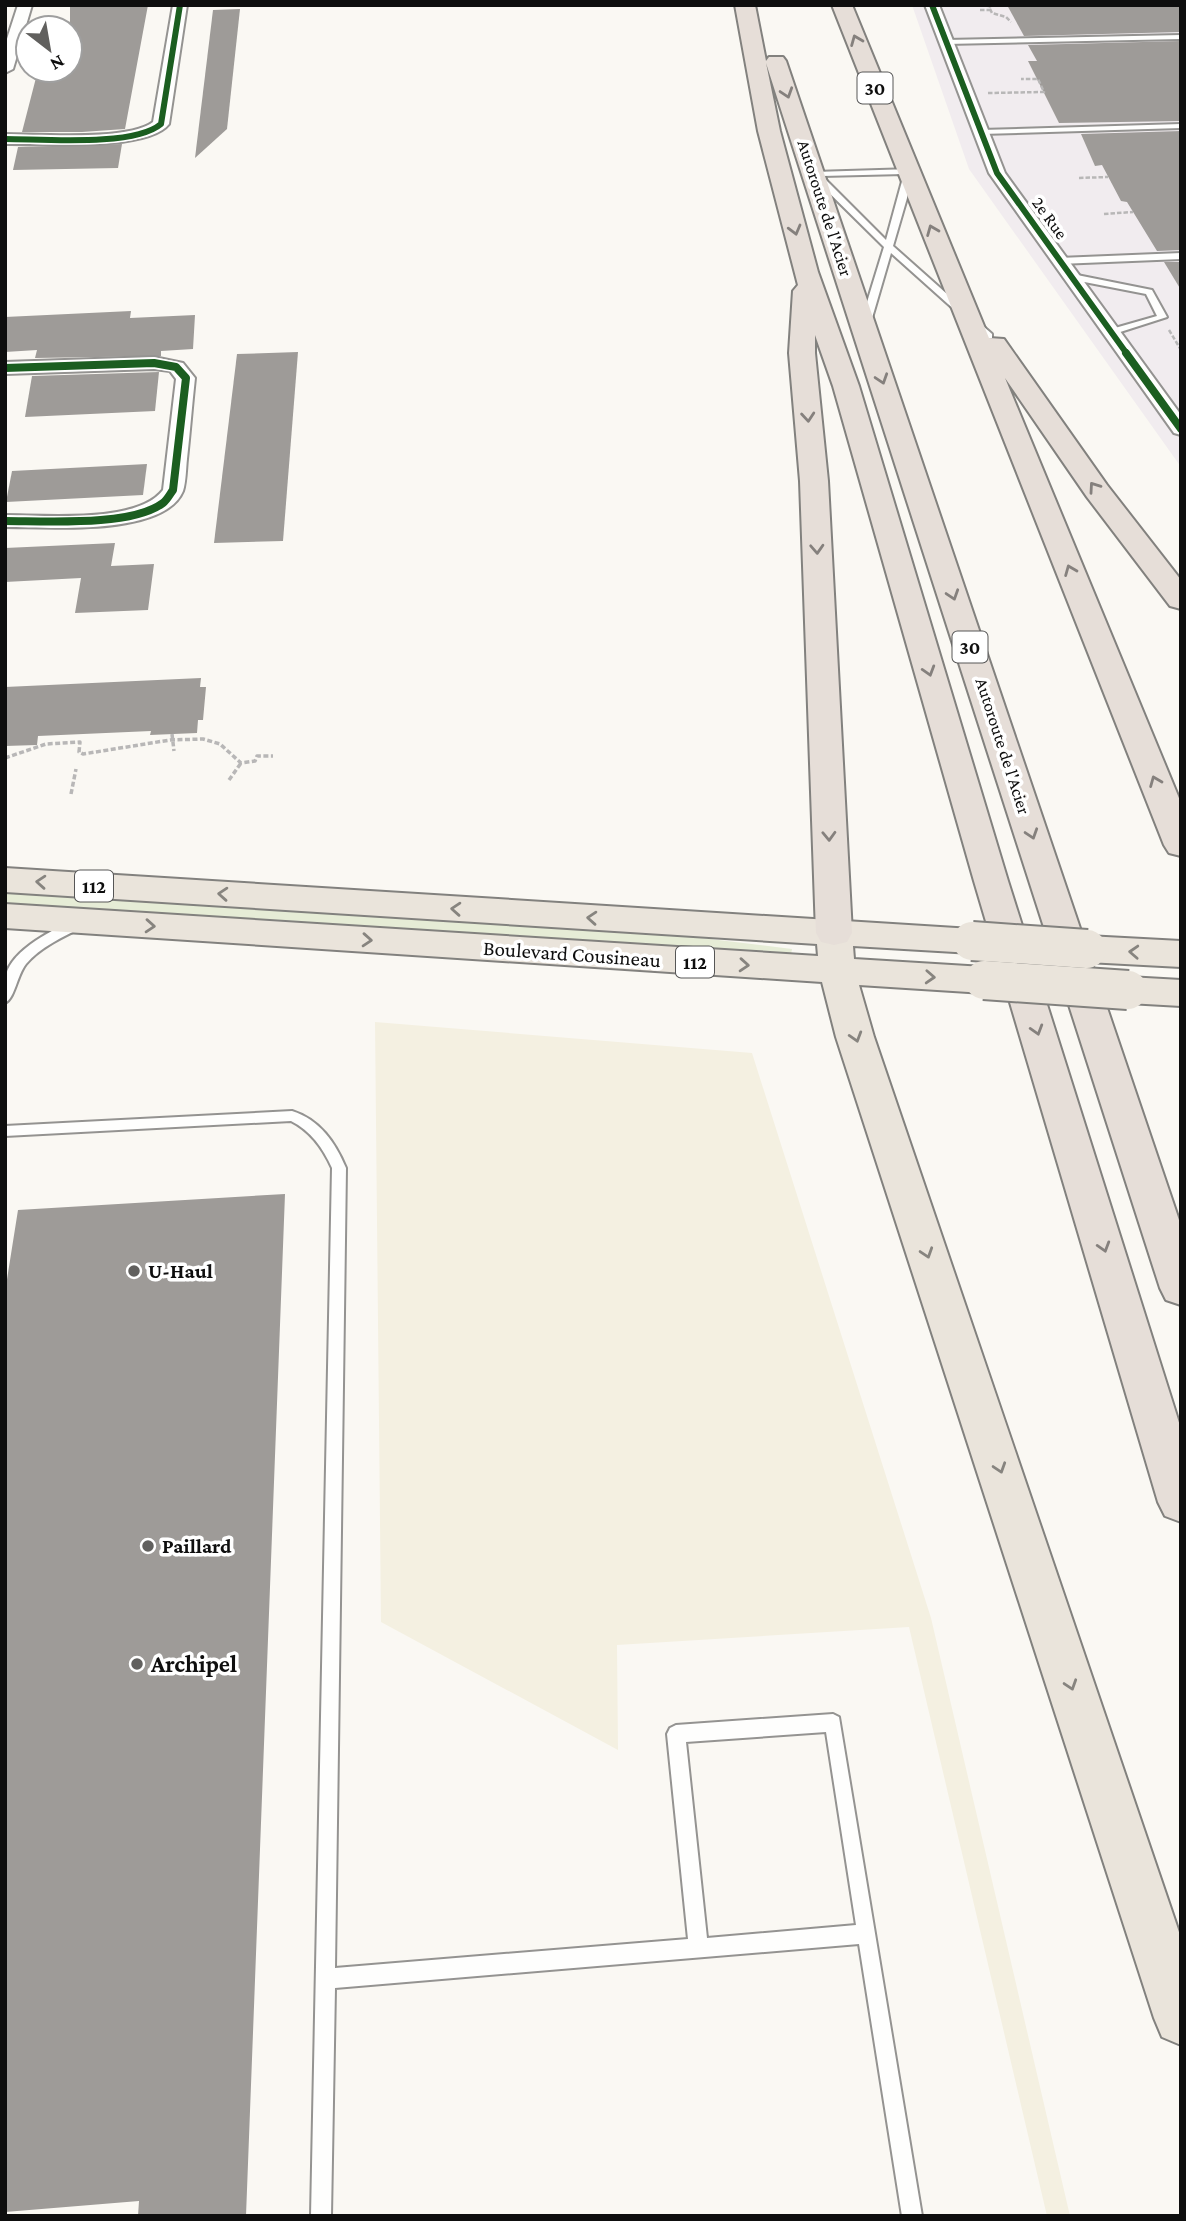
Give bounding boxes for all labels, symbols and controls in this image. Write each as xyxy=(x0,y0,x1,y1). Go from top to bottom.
north arrow xyxy=(14,14,84,84)
one-way arrow xyxy=(850,34,864,46)
text: N xyxy=(46,51,68,76)
road number: 30 xyxy=(858,72,892,104)
one-way arrow xyxy=(779,87,793,99)
street label: Autoroute de l'Acier xyxy=(794,137,857,279)
street label: 2e Rue xyxy=(1028,193,1072,243)
one-way arrow xyxy=(787,223,801,235)
one-way arrow xyxy=(926,224,940,236)
one-way arrow xyxy=(873,373,888,385)
one-way arrow xyxy=(800,411,815,422)
one-way arrow xyxy=(1090,482,1102,495)
one-way arrow xyxy=(810,544,825,555)
one-way arrow xyxy=(1064,565,1078,577)
one-way arrow xyxy=(945,589,959,601)
road number: 30 xyxy=(953,632,988,662)
one-way arrow xyxy=(920,665,935,677)
street label: Autoroute de l'Acier xyxy=(972,675,1035,817)
one-way arrow xyxy=(1150,776,1164,788)
one-way arrow xyxy=(1024,828,1038,840)
one-way arrow xyxy=(821,832,837,842)
road number: 112 xyxy=(75,870,113,902)
one-way arrow xyxy=(36,875,47,890)
one-way arrow xyxy=(217,887,228,902)
one-way arrow xyxy=(450,902,461,917)
one-way arrow xyxy=(587,910,598,925)
one-way arrow xyxy=(145,918,156,933)
one-way arrow xyxy=(361,932,372,947)
street label: Boulevard Cousineau xyxy=(482,936,662,972)
one-way arrow xyxy=(1128,944,1139,959)
road number: 112 xyxy=(676,946,714,978)
one-way arrow xyxy=(738,957,749,972)
one-way arrow xyxy=(925,970,936,985)
one-way arrow xyxy=(1029,1023,1043,1036)
one-way arrow xyxy=(847,1030,862,1042)
one-way arrow xyxy=(1095,1241,1110,1253)
one-way arrow xyxy=(919,1246,934,1258)
place label: U-Haul xyxy=(148,1259,213,1283)
marker: U-Haul xyxy=(126,1263,142,1279)
one-way arrow xyxy=(991,1462,1006,1474)
place label: Paillard xyxy=(162,1534,232,1558)
marker: Paillard xyxy=(140,1538,156,1554)
place label: Archipel xyxy=(150,1650,237,1677)
marker: Archipel xyxy=(129,1656,145,1672)
one-way arrow xyxy=(1062,1678,1077,1690)

